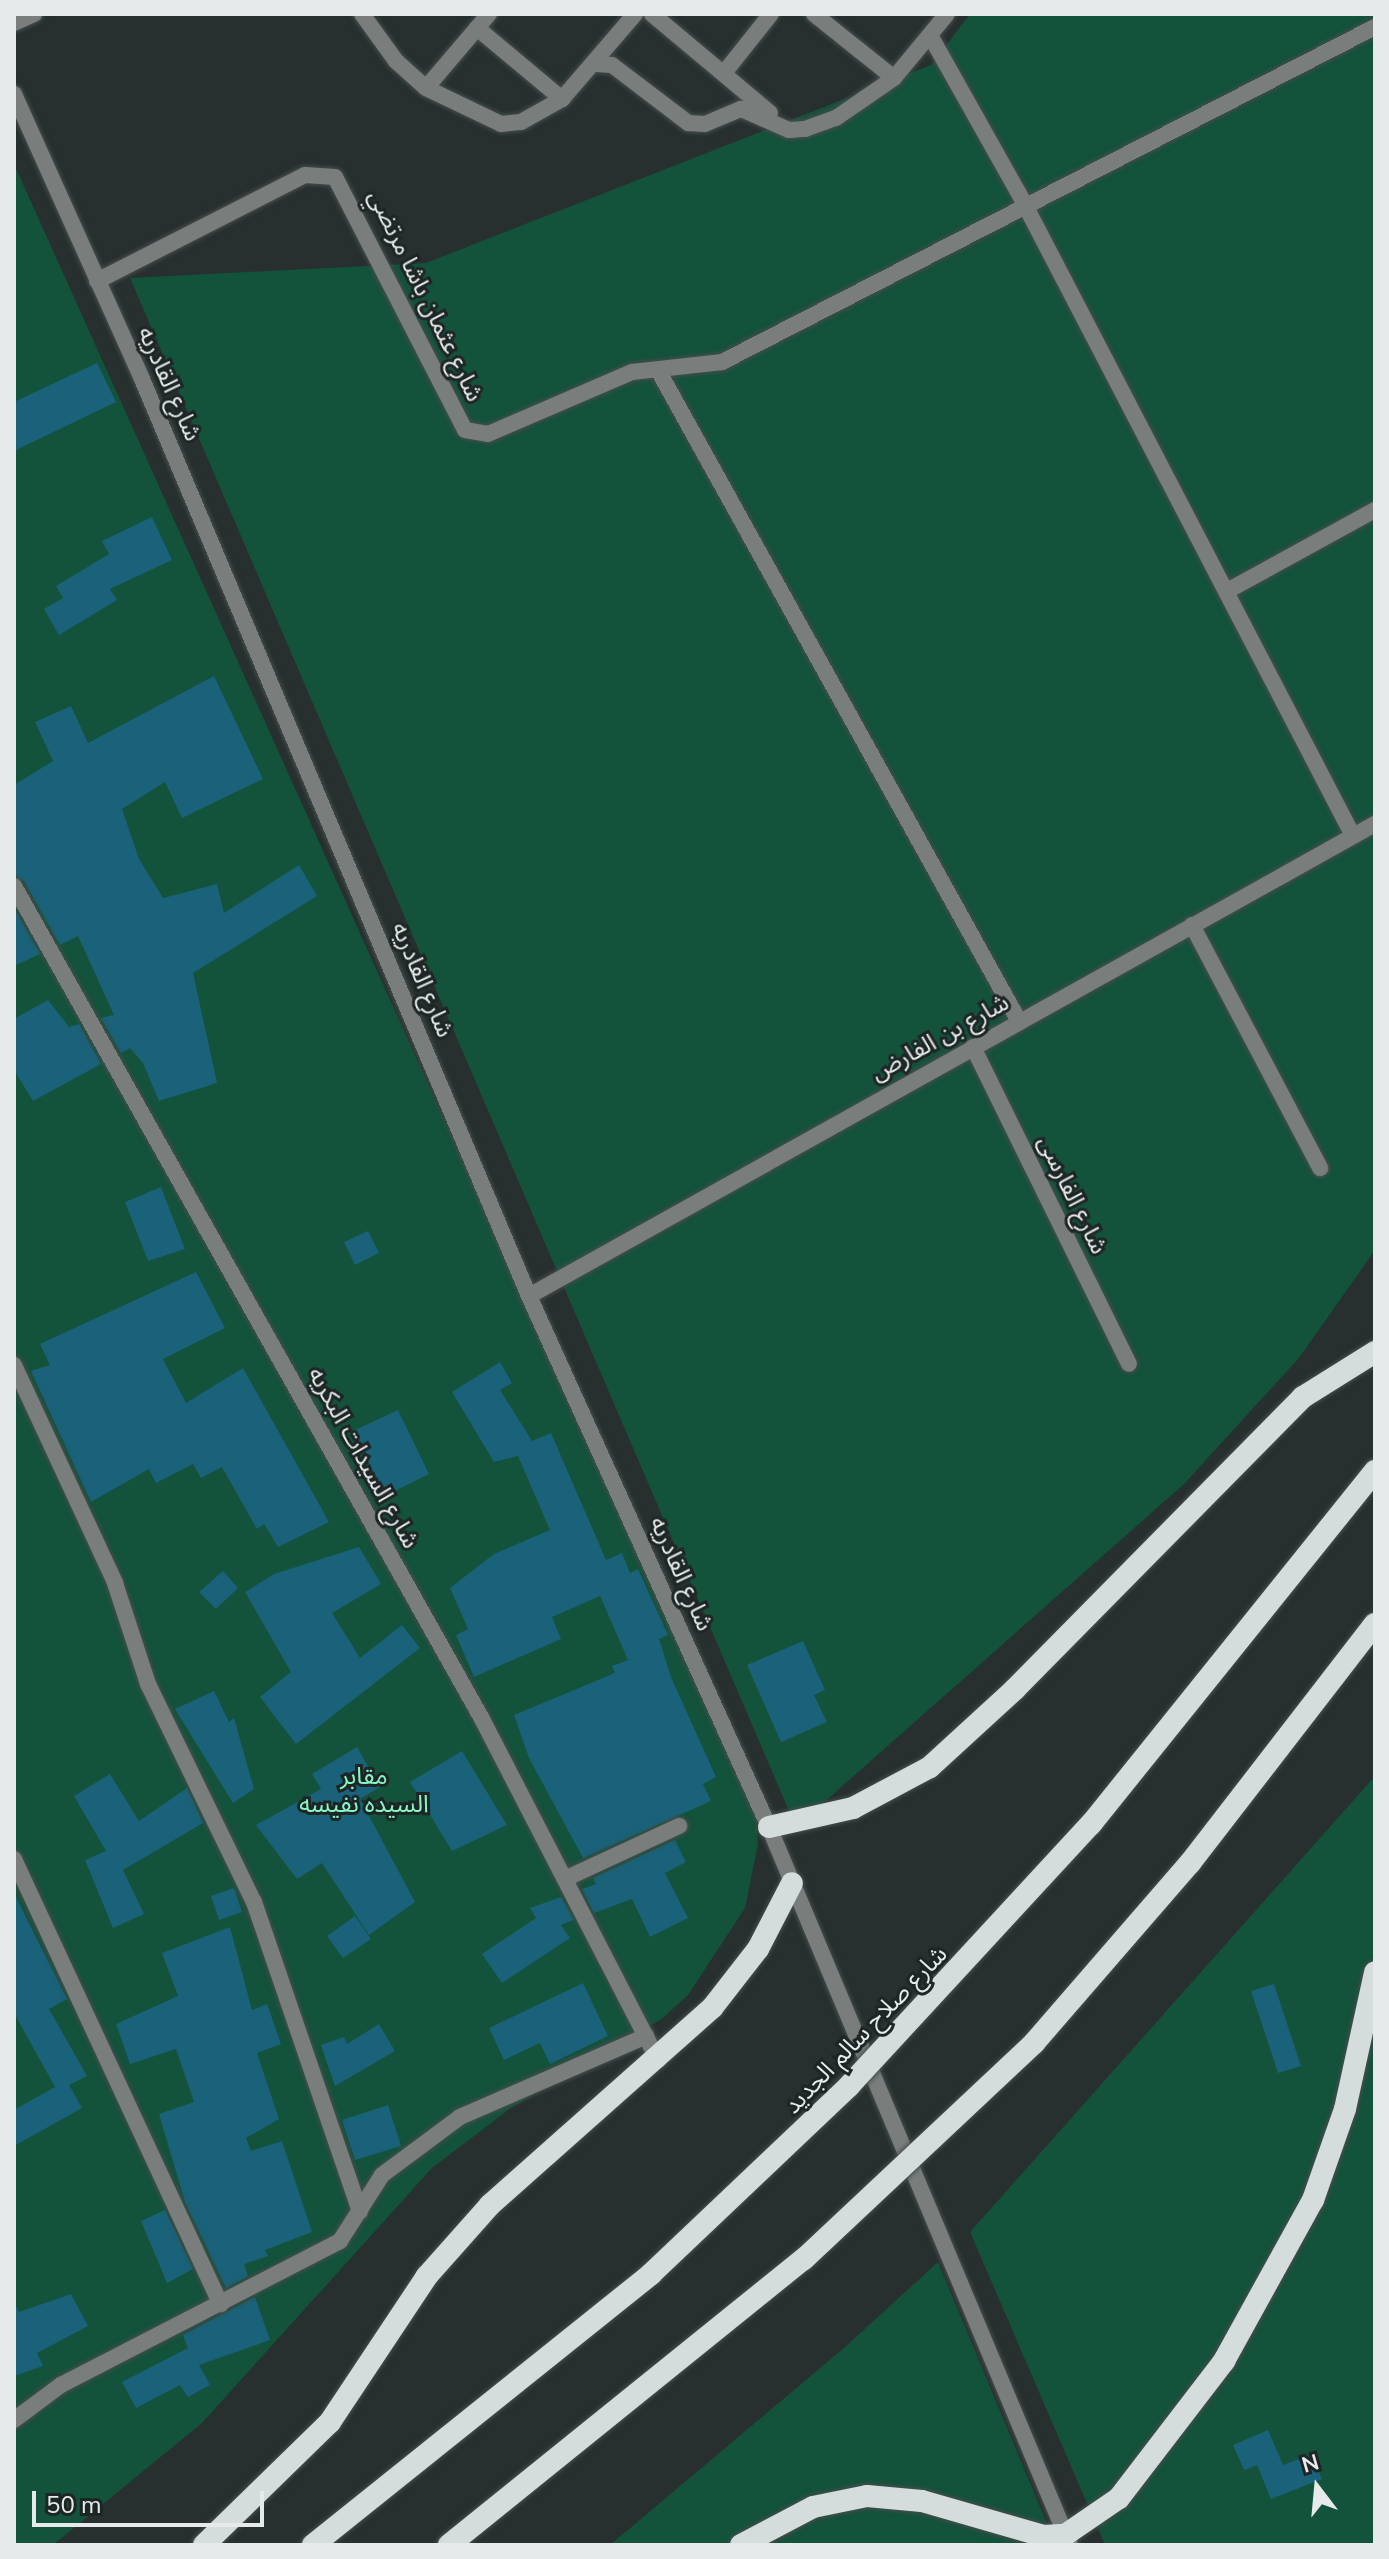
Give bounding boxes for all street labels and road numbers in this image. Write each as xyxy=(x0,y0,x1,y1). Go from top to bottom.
street label: شارع عثمان باشا مرتضي xyxy=(361,185,489,407)
street label: شارع القادريه xyxy=(131,322,207,446)
street label: شارع القادريه xyxy=(385,918,459,1042)
street label: شارع بن الفارض xyxy=(866,988,1014,1088)
street label: شارع الفارسى xyxy=(1031,1131,1113,1259)
street label: شارع السيدات البكريه xyxy=(301,1362,425,1554)
street label: شارع القادريه xyxy=(643,1512,719,1636)
street label: شارع صلاح سالم الجديد xyxy=(778,1940,954,2120)

